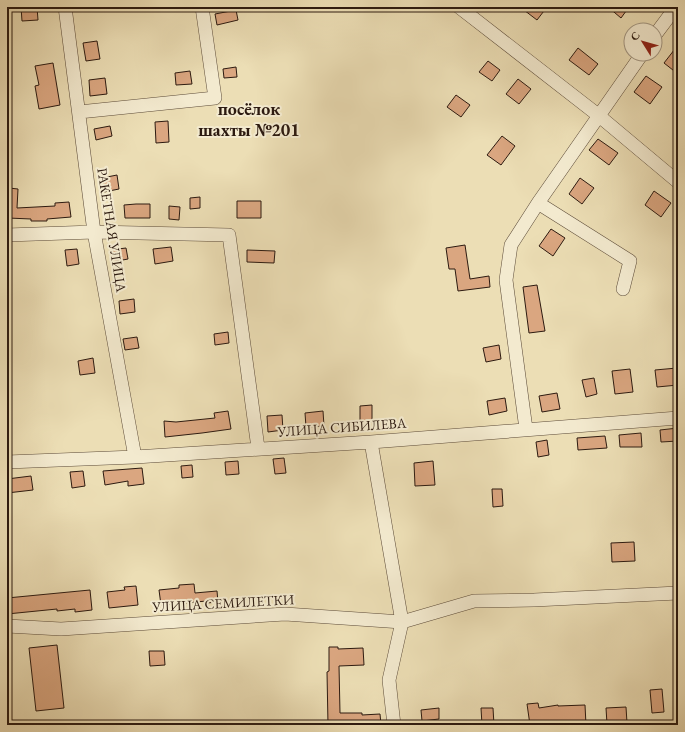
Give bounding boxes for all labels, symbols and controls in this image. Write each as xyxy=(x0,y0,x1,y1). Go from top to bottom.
north arrow xyxy=(623,22,663,62)
text: С xyxy=(627,28,643,43)
district label: посёлок шахты №201 xyxy=(198,97,300,141)
street label: РАКЕТНАЯ УЛИЦА xyxy=(93,167,131,294)
street label: УЛИЦА СИБИЛЕВА xyxy=(276,414,407,441)
street label: УЛИЦА СЕМИЛЕТКИ xyxy=(151,590,295,616)

